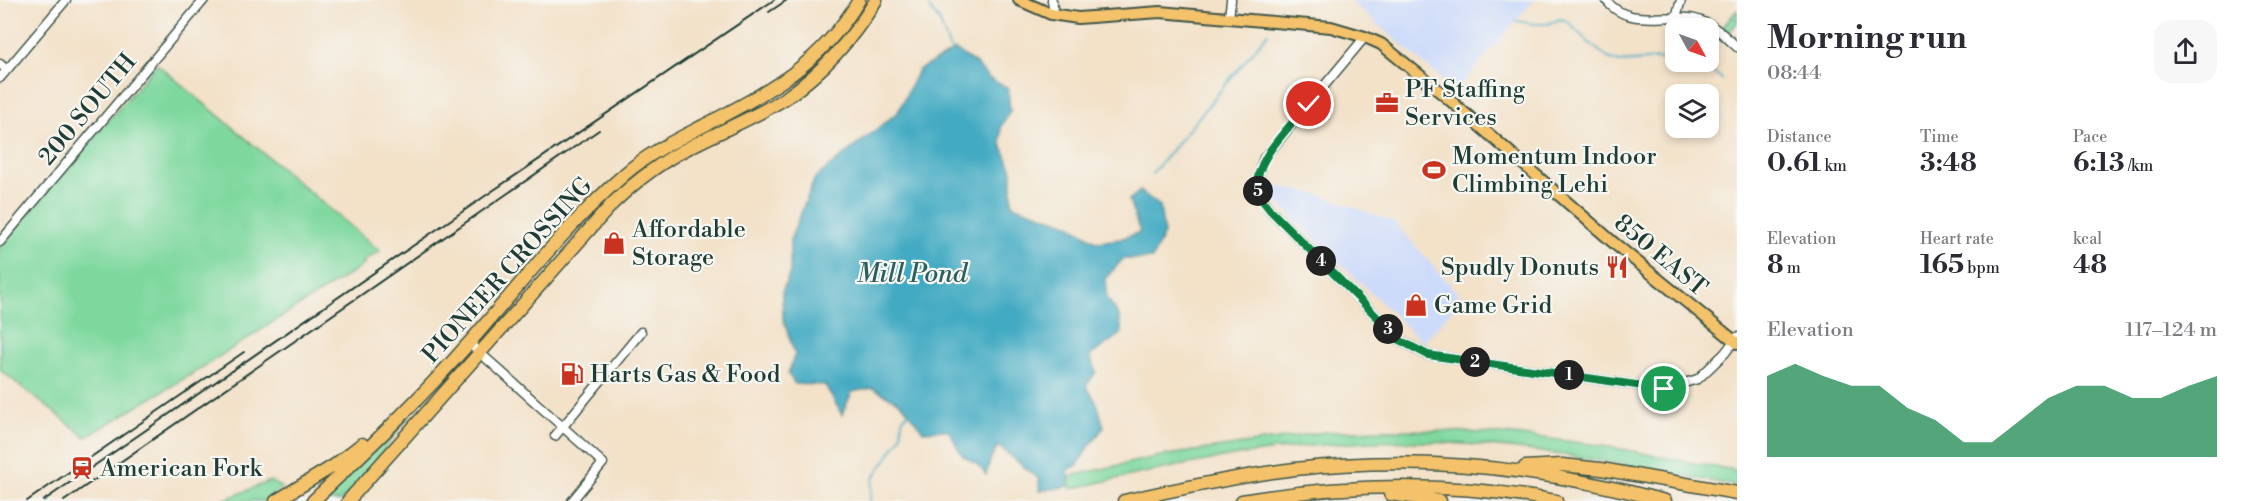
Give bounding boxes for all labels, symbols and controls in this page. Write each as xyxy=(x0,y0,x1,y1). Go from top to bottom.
north arrow xyxy=(1665,18,1719,72)
map controls xyxy=(1665,18,1719,138)
text: Morning run xyxy=(1767,18,1967,59)
button: share xyxy=(2154,20,2217,83)
street label: 200 SOUTH xyxy=(32,48,143,172)
text: 08:44 xyxy=(1767,61,1821,86)
place label: PF Staffing Services xyxy=(1405,75,1526,133)
pin xyxy=(1283,78,1334,129)
button: layers xyxy=(1665,84,1719,138)
icon: check xyxy=(1292,87,1325,120)
office icon: PF Staffing Services xyxy=(1374,90,1400,116)
text: Distance xyxy=(1767,127,1832,147)
text: Time xyxy=(1920,127,1959,147)
text: Pace xyxy=(2073,127,2107,147)
place label: Momentum Indoor Climbing Lehi xyxy=(1452,142,1657,200)
text: 0.61 xyxy=(1767,147,1821,179)
text: 3:48 xyxy=(1920,147,1977,179)
text: 6:13 xyxy=(2073,147,2125,179)
text: km xyxy=(1821,156,1847,176)
text: /km xyxy=(2125,156,2153,176)
sports icon: Momentum Indoor Climbing Lehi xyxy=(1421,157,1447,183)
street label: PIONEER CROSSING xyxy=(416,171,599,370)
pin: 5 xyxy=(1243,176,1273,206)
text: 5 xyxy=(1253,181,1263,201)
street label: 850 EAST xyxy=(1608,208,1713,303)
place label: Affordable Storage xyxy=(631,215,746,273)
text: Elevation xyxy=(1767,229,1836,249)
text: Heart rate xyxy=(1920,229,1994,249)
text: kcal xyxy=(2073,229,2102,249)
shop icon: Affordable Storage xyxy=(601,230,627,256)
pin: 4 xyxy=(1306,246,1336,276)
text: 8 xyxy=(1767,249,1784,281)
text: 165 xyxy=(1920,249,1964,281)
text: 48 xyxy=(2073,249,2107,281)
text: 4 xyxy=(1316,251,1326,271)
place label: Spudly Donuts xyxy=(1441,253,1599,283)
restaurant icon: Spudly Donuts xyxy=(1604,254,1630,280)
water label: Mill Pond xyxy=(857,258,969,290)
text: m xyxy=(1784,258,1801,278)
text: bpm xyxy=(1964,258,2000,278)
place label: Game Grid xyxy=(1434,291,1552,321)
shop icon: Game Grid xyxy=(1403,292,1429,318)
pin: 3 xyxy=(1373,314,1403,344)
text: Elevation xyxy=(1767,318,1854,343)
text: 117–124 m xyxy=(2125,318,2217,343)
text: 3 xyxy=(1383,319,1393,339)
pin: 2 xyxy=(1460,347,1490,377)
text: 2 xyxy=(1470,352,1480,372)
place label: Harts Gas & Food xyxy=(590,360,781,390)
pin: 1 xyxy=(1554,360,1584,390)
fuel station icon: Harts Gas & Food xyxy=(559,361,585,387)
pin xyxy=(1638,363,1689,414)
text: 1 xyxy=(1565,365,1573,385)
icon: arrive xyxy=(1647,372,1680,405)
place label: American Fork xyxy=(99,454,264,484)
station icon: American Fork xyxy=(69,455,95,481)

